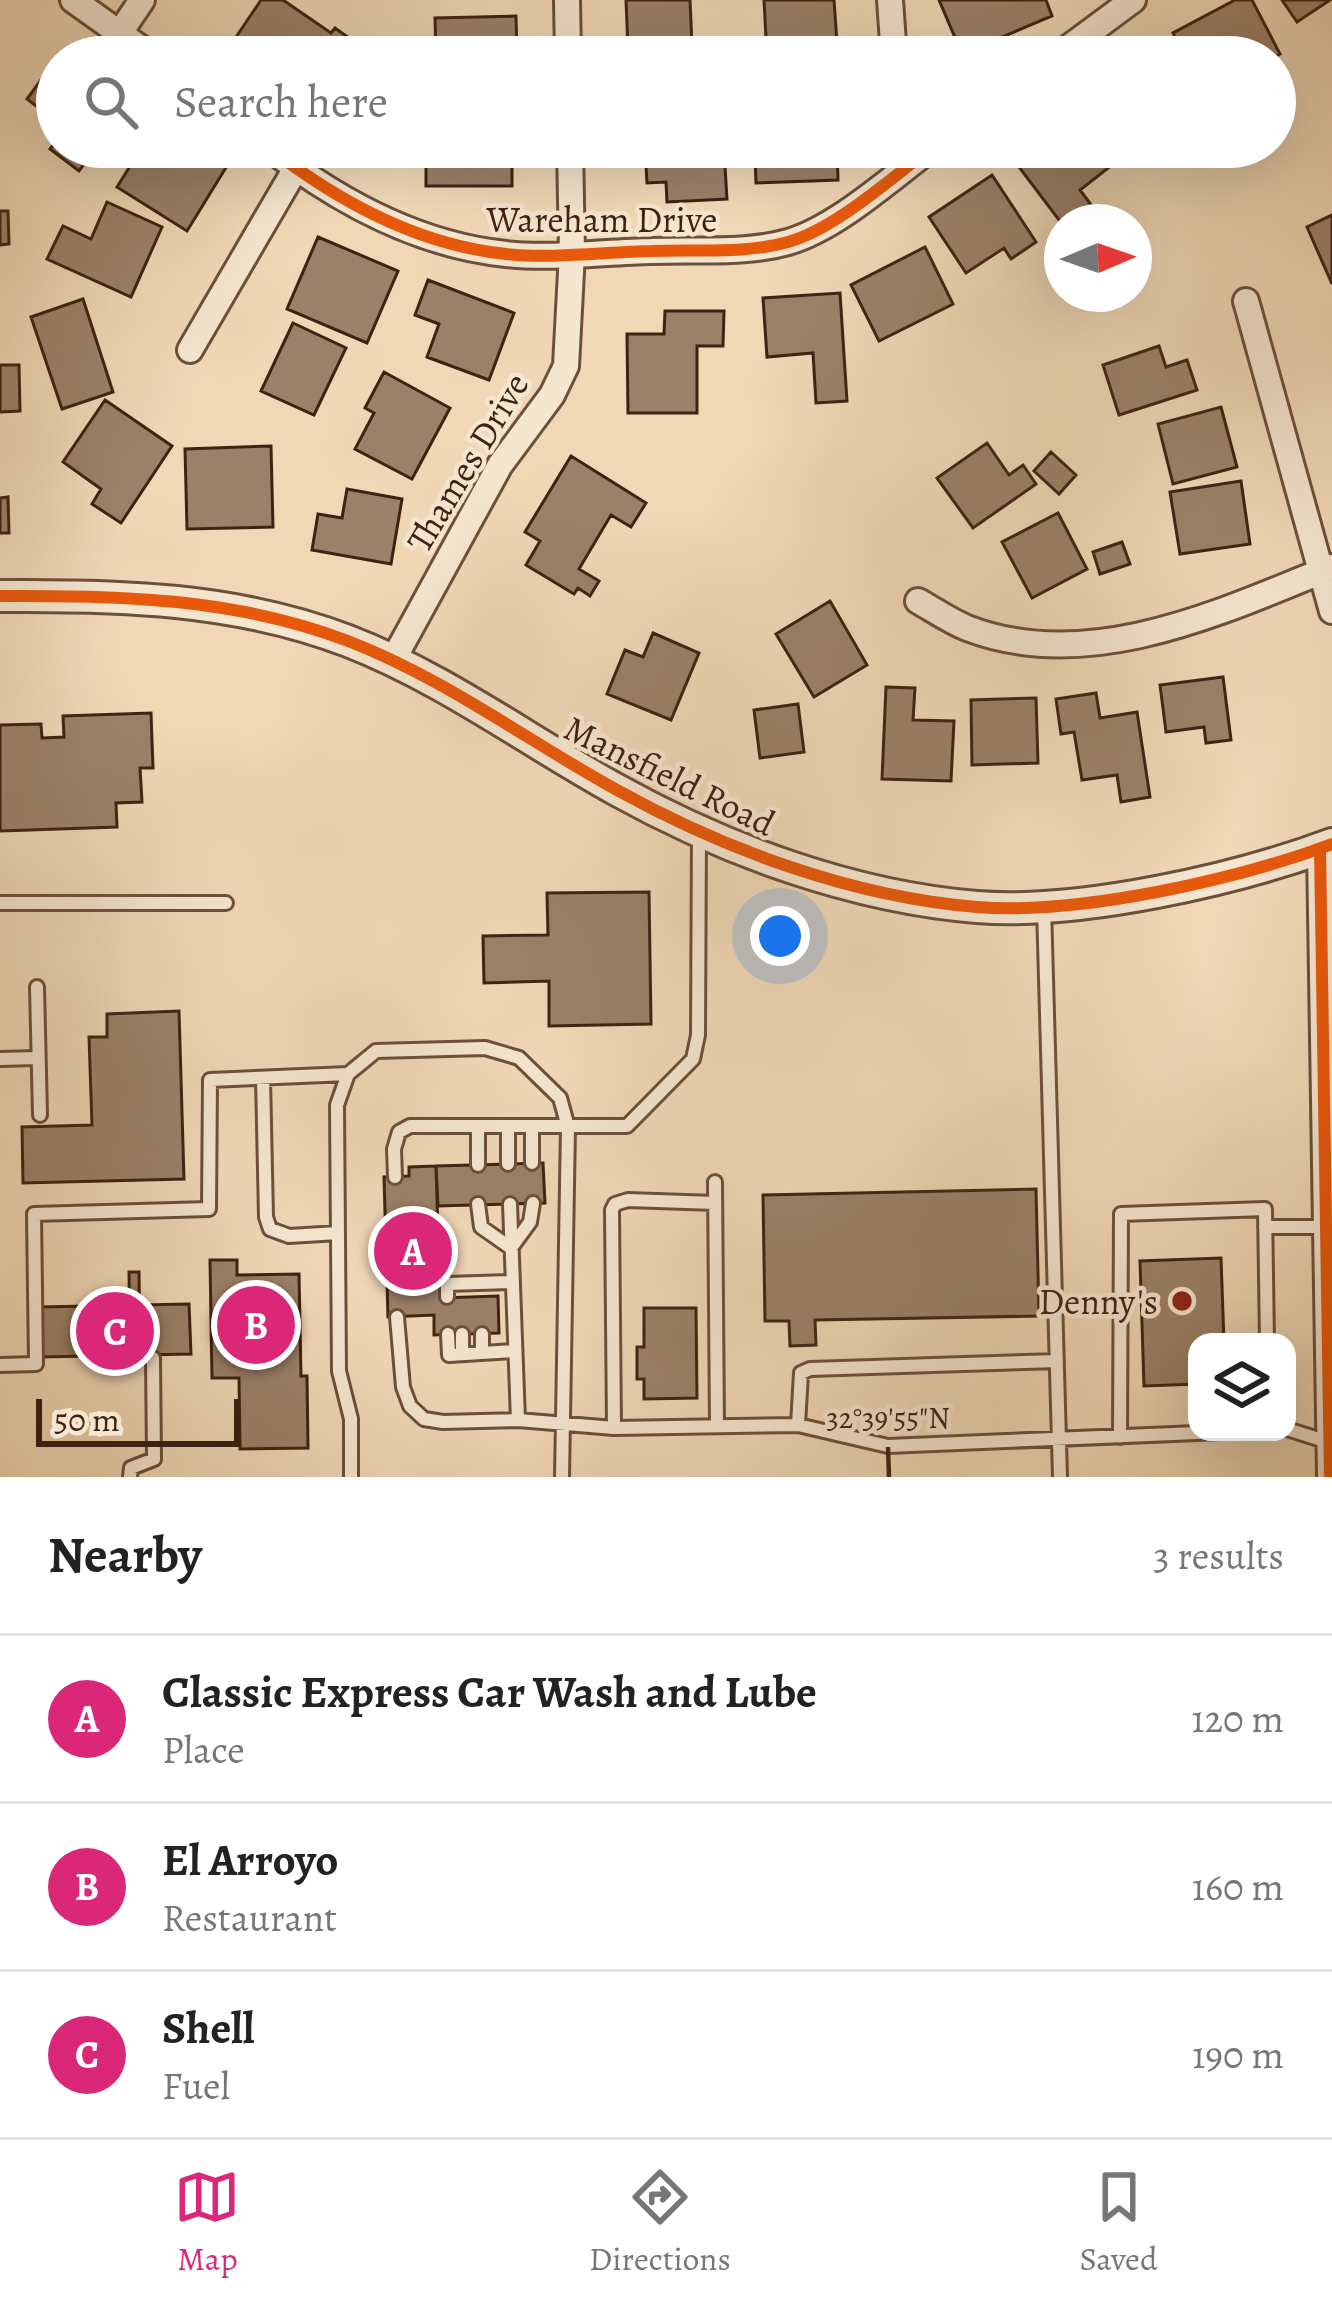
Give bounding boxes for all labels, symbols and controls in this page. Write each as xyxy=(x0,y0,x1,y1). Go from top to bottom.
search box xyxy=(36,36,1296,168)
icon: search xyxy=(78,69,144,135)
text: Search here xyxy=(174,71,388,133)
street label: Wareham Drive xyxy=(486,195,717,244)
north arrow xyxy=(1044,204,1152,312)
street label: Thames Drive xyxy=(395,364,540,561)
street label: Mansfield Road xyxy=(556,703,784,848)
your location xyxy=(750,906,810,966)
pin: A xyxy=(374,1206,452,1296)
place label: Denny's xyxy=(1039,1277,1158,1326)
pin: B xyxy=(217,1280,295,1370)
pin: C xyxy=(76,1286,154,1376)
marker: Denny's xyxy=(1169,1288,1195,1314)
map controls xyxy=(1188,1333,1296,1441)
button: layers xyxy=(1188,1333,1296,1441)
scale bar xyxy=(36,1393,240,1446)
text: 50 m xyxy=(54,1397,120,1442)
text: 32°39'55"N xyxy=(826,1398,950,1438)
text: Nearby xyxy=(48,1520,202,1590)
text: 3 results xyxy=(1153,1529,1284,1582)
text: Classic Express Car Wash and Lube xyxy=(162,1661,817,1723)
text: A xyxy=(75,1692,99,1745)
text: 120 m xyxy=(1191,1692,1284,1745)
text: Place xyxy=(162,1723,245,1776)
text: El Arroyo xyxy=(162,1829,339,1891)
text: B xyxy=(75,1860,99,1913)
text: 160 m xyxy=(1192,1860,1284,1913)
text: Restaurant xyxy=(162,1891,337,1944)
text: Shell xyxy=(162,1997,255,2059)
text: C xyxy=(75,2028,99,2081)
text: 190 m xyxy=(1192,2028,1284,2081)
text: Fuel xyxy=(162,2059,230,2112)
tab: Map xyxy=(174,2164,240,2281)
tab: Directions xyxy=(589,2164,731,2281)
tab: Saved xyxy=(1079,2164,1158,2281)

